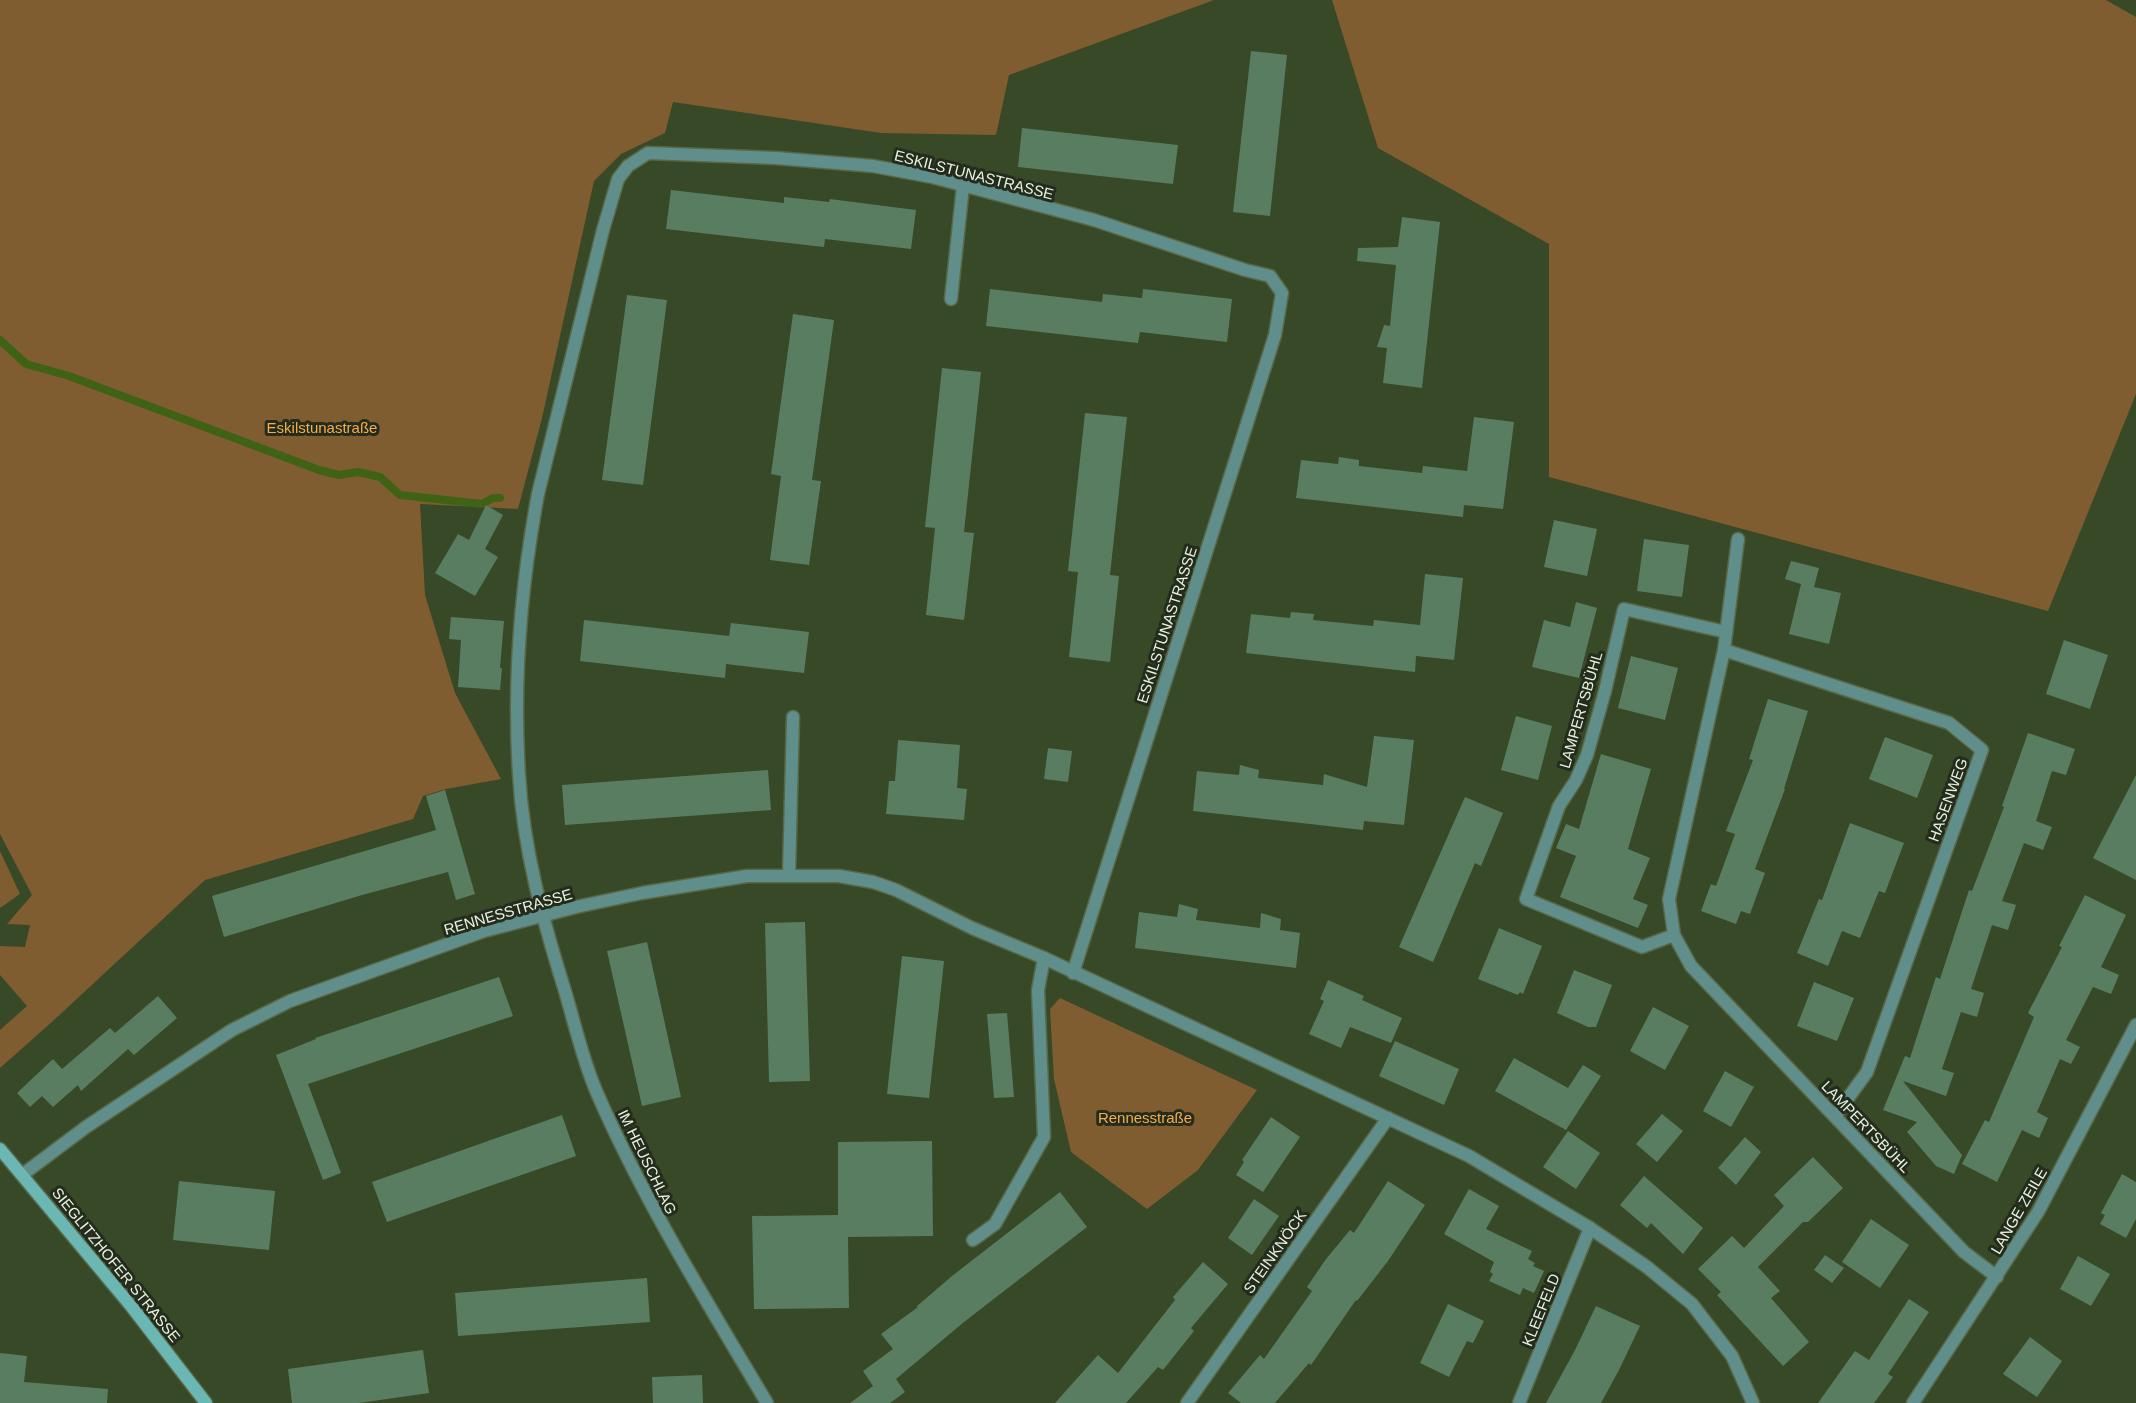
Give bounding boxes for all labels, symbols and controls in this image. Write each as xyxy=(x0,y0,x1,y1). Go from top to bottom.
street label: ESKILSTUNASTRASSE xyxy=(893,147,1055,203)
park label: Eskilstunastraße xyxy=(267,419,377,436)
street label: ESKILSTUNASTRASSE xyxy=(1133,545,1200,705)
street label: LAMPERTSBÜHL xyxy=(1556,650,1605,770)
street label: HASENWEG xyxy=(1925,756,1970,844)
street label: RENNESSTRASSE xyxy=(442,885,574,938)
street label: LAMPERTSBÜHL xyxy=(1818,1077,1914,1176)
street label: IM HEUSCHLAG xyxy=(615,1107,680,1217)
park label: Rennesstraße xyxy=(1098,1109,1192,1126)
street label: LANGE ZEILE xyxy=(1987,1165,2050,1257)
street label: SIEGLITZHOFER STRASSE xyxy=(49,1184,184,1345)
street label: STEINKNÖCK xyxy=(1240,1207,1310,1297)
street label: KLEEFELD xyxy=(1518,1271,1563,1349)

